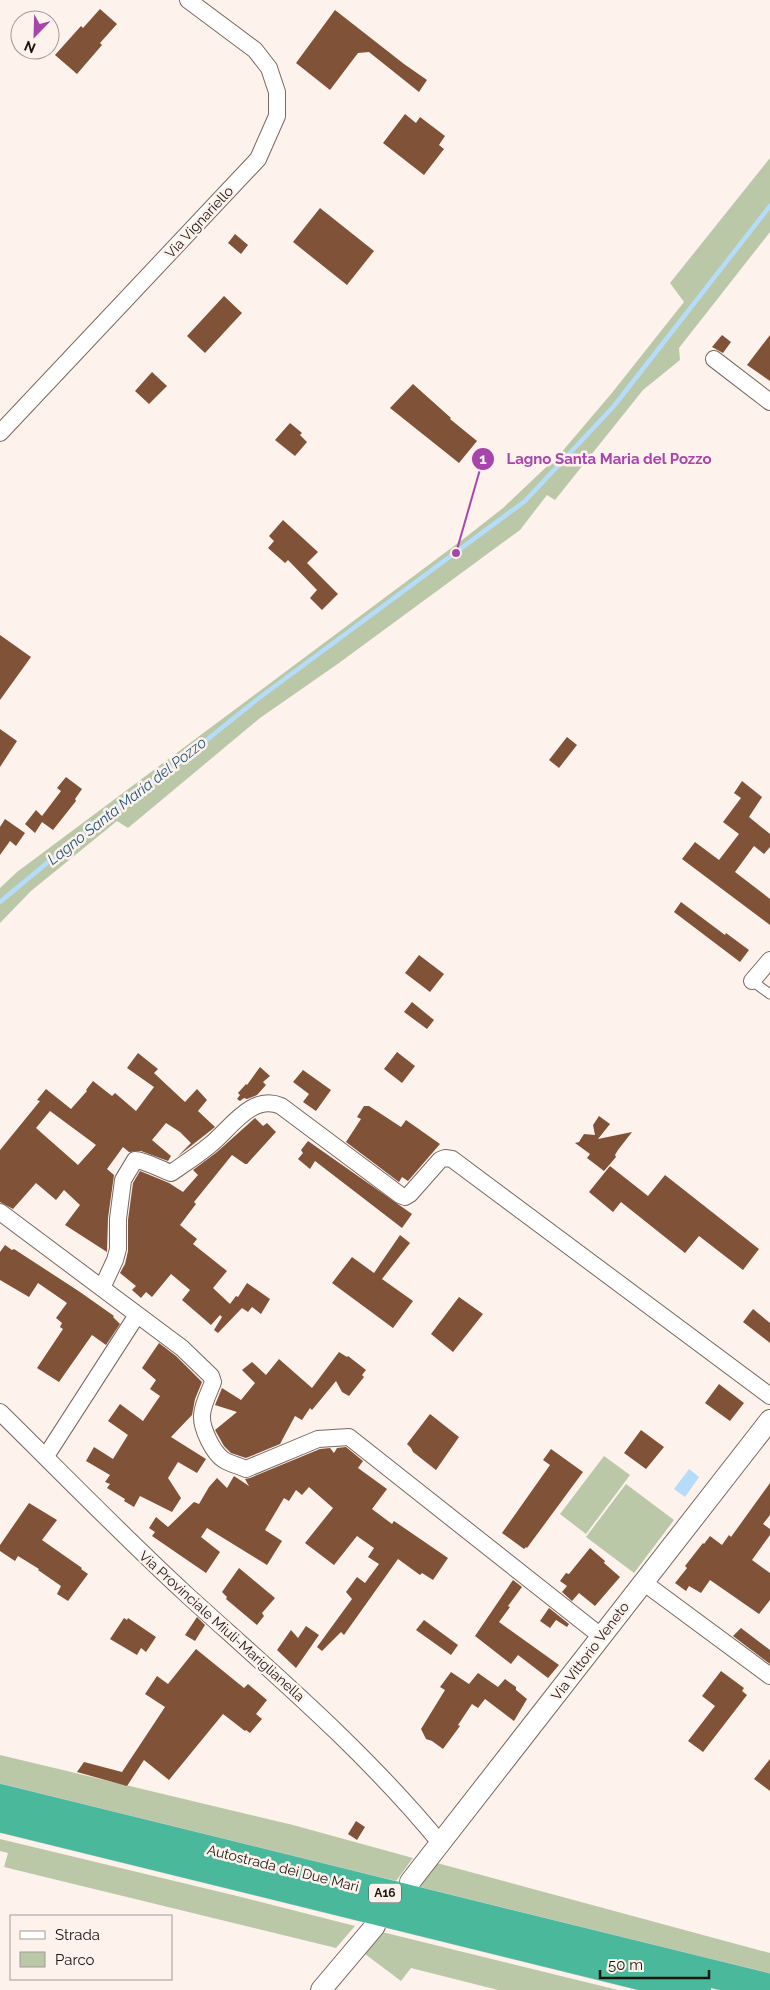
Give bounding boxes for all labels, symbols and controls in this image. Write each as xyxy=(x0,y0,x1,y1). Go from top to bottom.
north arrow xyxy=(10,10,60,60)
text: N xyxy=(22,38,38,56)
street label: Via Vignariello xyxy=(162,183,236,261)
callout: Lagno Santa Maria del Pozzo xyxy=(471,444,722,474)
text: 1 xyxy=(479,450,487,468)
text: Lagno Santa Maria del Pozzo xyxy=(506,450,712,468)
water label: Lagno Santa Maria del Pozzo xyxy=(44,733,210,869)
street label: Via Provinciale Miuli-Mariglianella xyxy=(136,1548,308,1704)
street label: Via Vittorio Veneto xyxy=(548,1599,632,1703)
street label: Autostrada dei Due Mari xyxy=(205,1841,361,1895)
road number: A16 xyxy=(369,1884,401,1902)
legend xyxy=(10,1915,172,1980)
text: Strada xyxy=(55,1926,100,1944)
scale bar xyxy=(600,1948,709,1980)
text: Parco xyxy=(55,1951,95,1969)
text: 50 m xyxy=(608,1956,643,1974)

